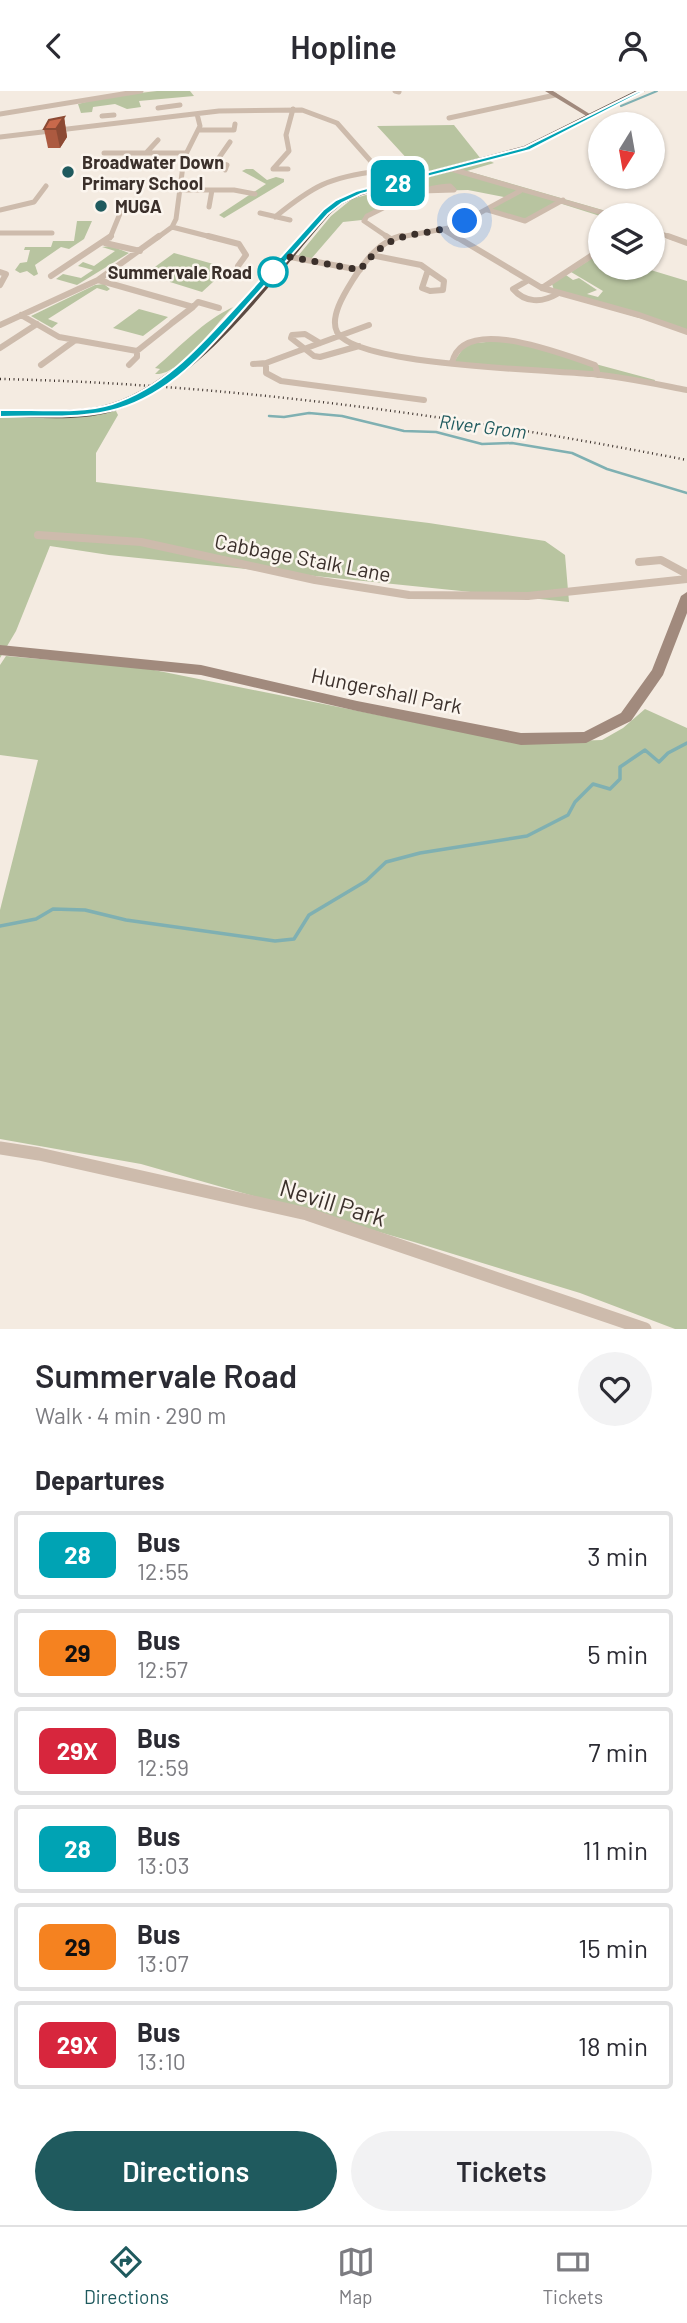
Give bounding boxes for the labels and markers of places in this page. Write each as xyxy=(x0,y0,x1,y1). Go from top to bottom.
place label: Broadwater Down Primary School xyxy=(82,151,224,194)
marker: Broadwater Down Primary School xyxy=(60,164,76,180)
place label: MUGA xyxy=(115,195,162,217)
marker: MUGA xyxy=(93,198,109,214)
marker: Summervale Road xyxy=(258,257,288,287)
place label: Summervale Road xyxy=(108,261,252,283)

